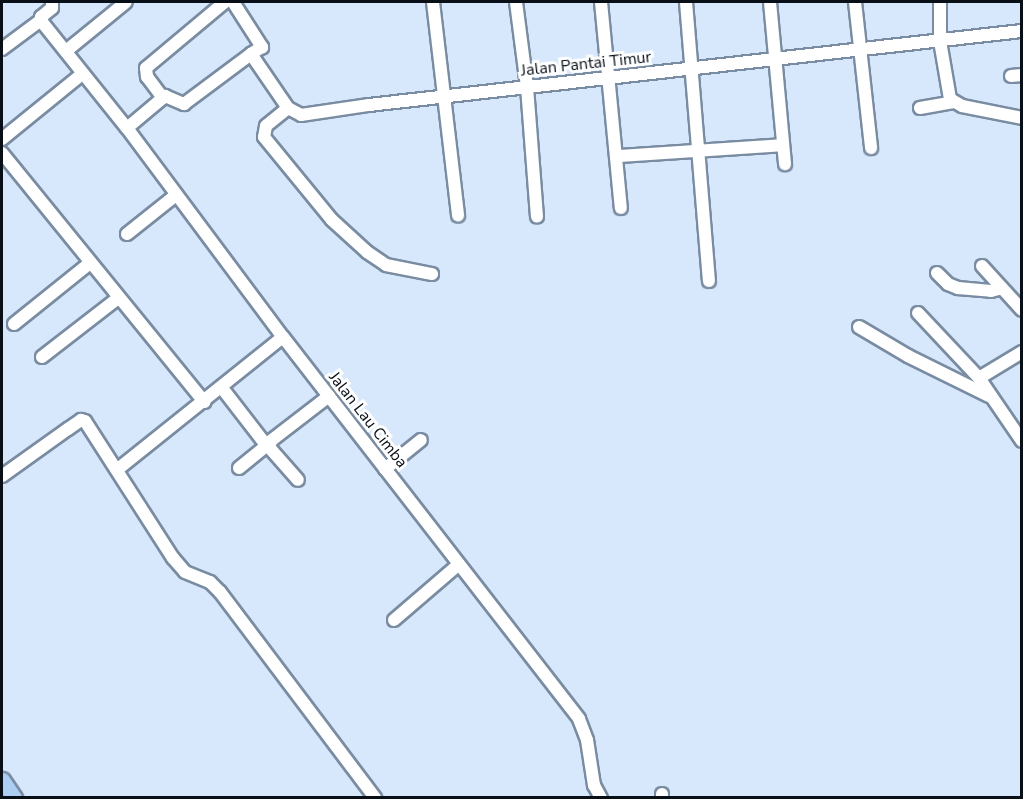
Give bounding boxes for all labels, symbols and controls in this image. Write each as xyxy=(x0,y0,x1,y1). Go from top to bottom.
street label: Jalan Pantai Timur xyxy=(520,48,652,80)
street label: Jalan Lau Cimba xyxy=(325,368,411,472)

